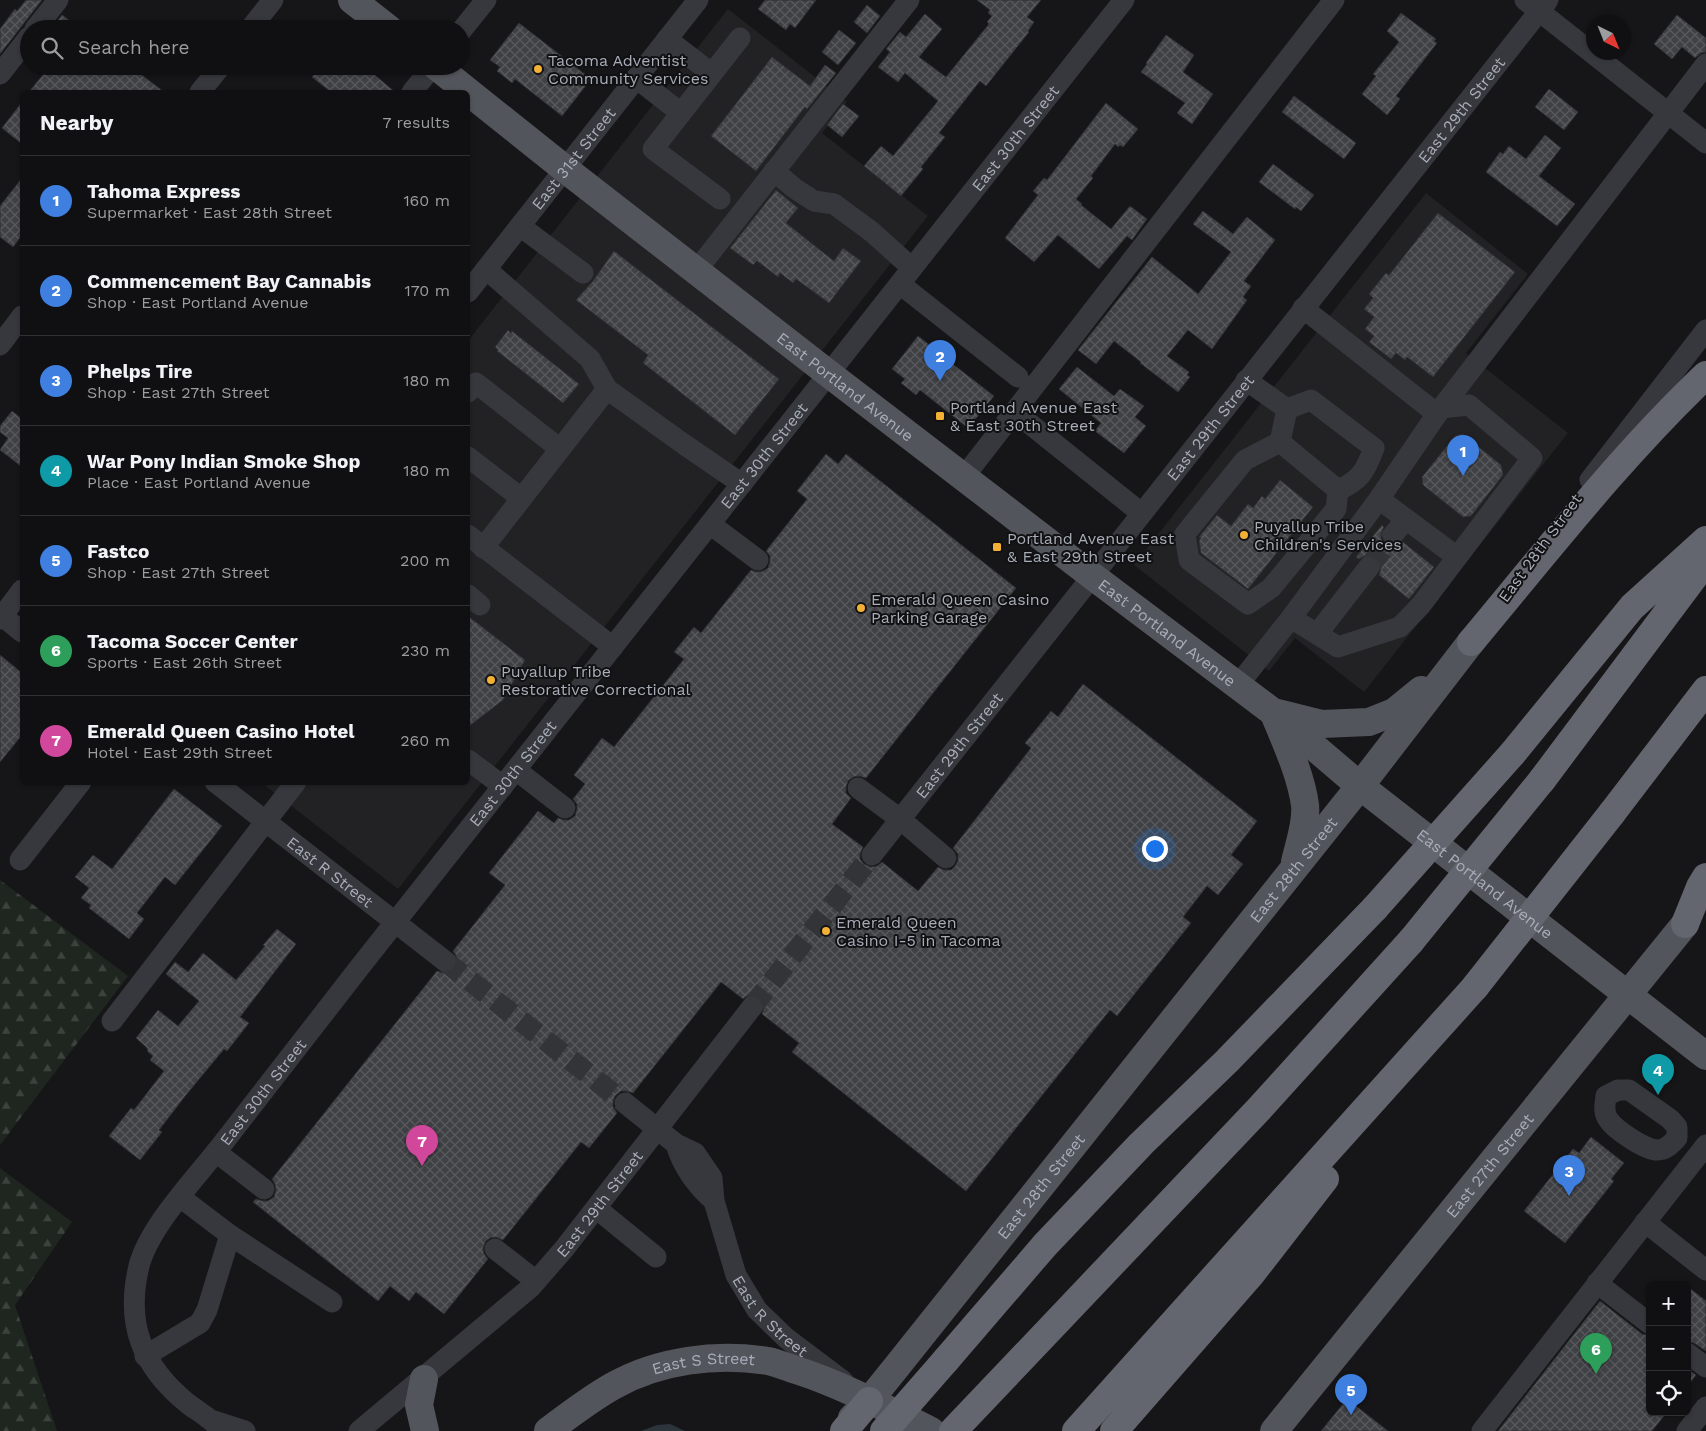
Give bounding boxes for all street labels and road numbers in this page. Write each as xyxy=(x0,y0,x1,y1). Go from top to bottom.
street label: East 29th Street xyxy=(1414,53,1509,166)
street label: East 30th Street xyxy=(967,81,1063,195)
street label: East 31st Street xyxy=(527,104,619,213)
street label: East Portland Avenue xyxy=(773,328,918,445)
street label: East 29th Street xyxy=(1162,371,1258,484)
street label: East 30th Street xyxy=(716,399,811,512)
street label: East 28th Street xyxy=(1494,490,1586,606)
street label: East Portland Avenue xyxy=(1095,575,1240,690)
street label: East 29th Street xyxy=(911,688,1007,802)
street label: East 30th Street xyxy=(465,716,560,830)
street label: East 28th Street xyxy=(1245,813,1341,926)
street label: East Portland Avenue xyxy=(1413,825,1557,942)
street label: East R Street xyxy=(283,832,377,911)
street label: East 30th Street xyxy=(215,1035,310,1149)
street label: East 27th Street xyxy=(1442,1109,1537,1221)
street label: East 28th Street xyxy=(993,1129,1089,1243)
street label: East 29th Street xyxy=(552,1147,647,1261)
street label: East R Street xyxy=(729,1272,812,1361)
street label: East S Street xyxy=(650,1348,756,1378)

